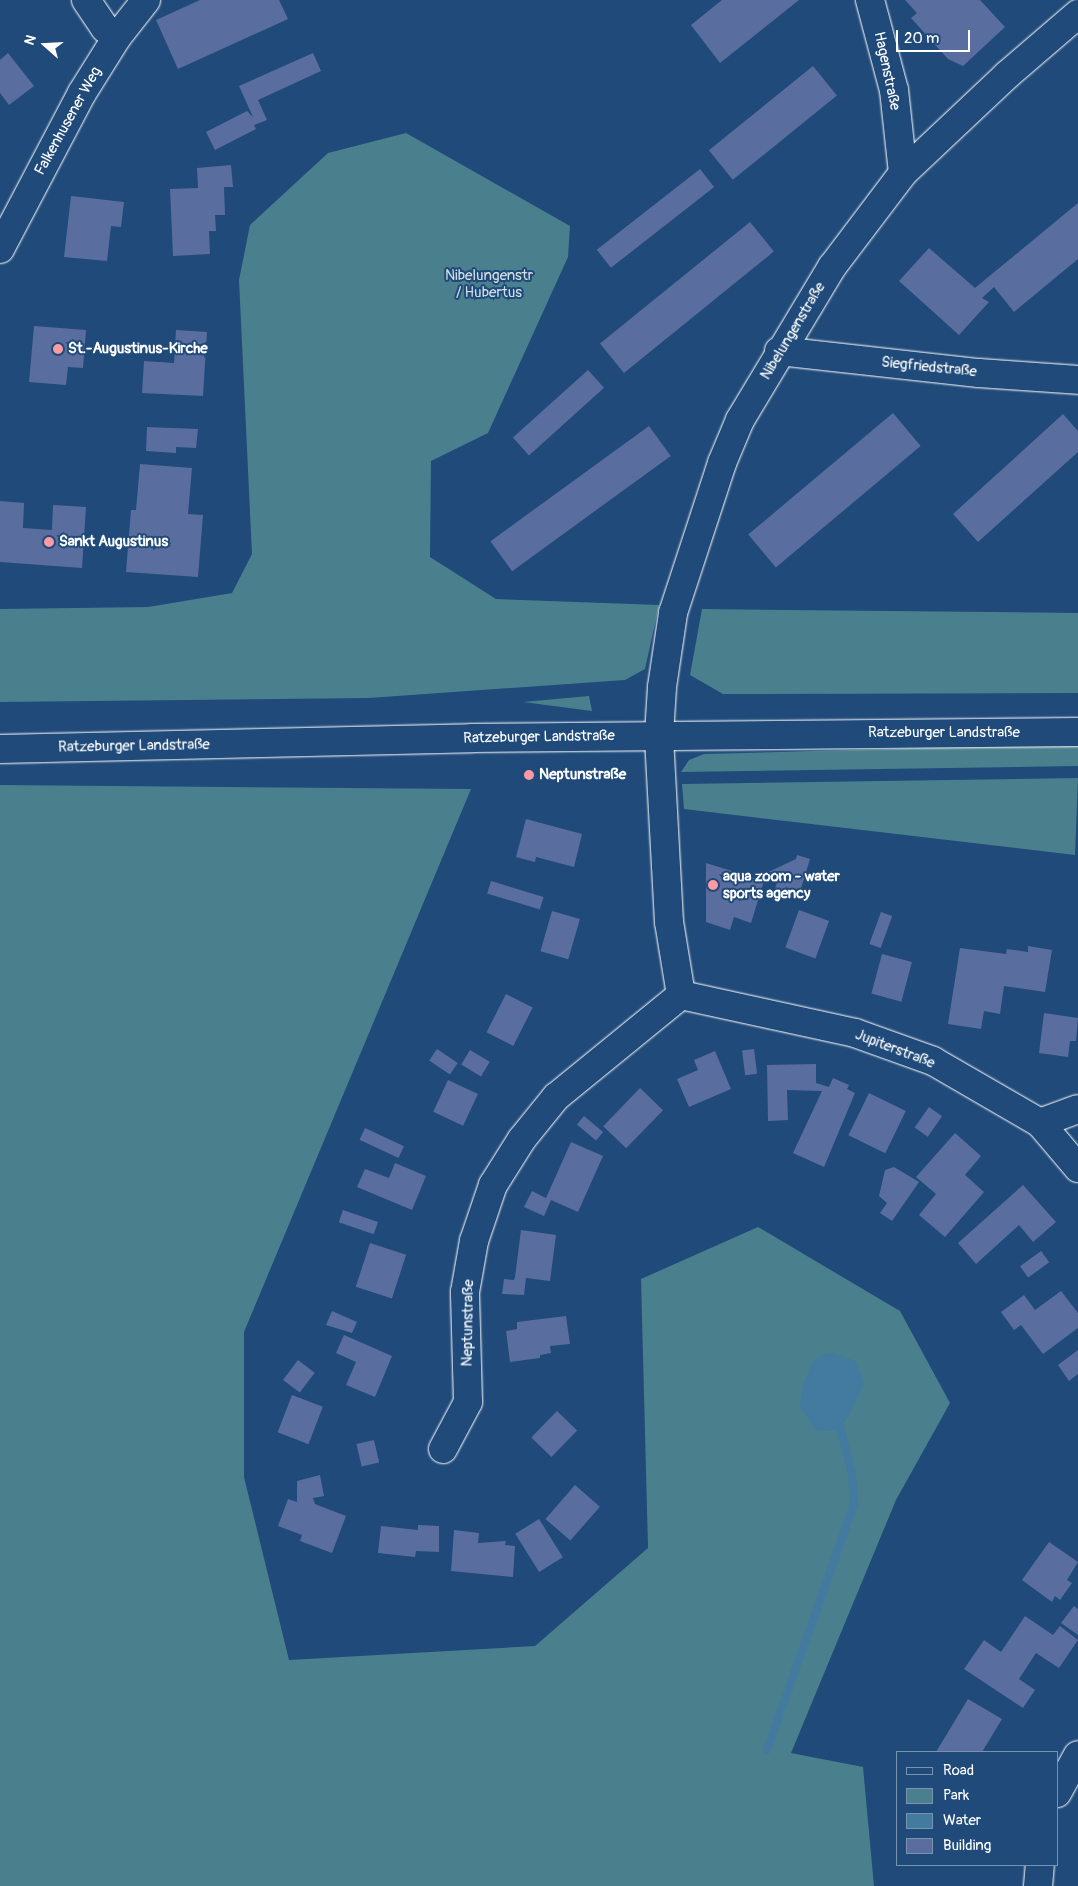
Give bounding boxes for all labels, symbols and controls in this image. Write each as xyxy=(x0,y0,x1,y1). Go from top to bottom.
north arrow xyxy=(20,20,70,70)
scale bar xyxy=(898,20,972,52)
text: 20 m xyxy=(904,29,939,48)
street label: Hagenstraße xyxy=(870,30,904,112)
text: N xyxy=(21,33,40,47)
street label: Falkenhusener Weg xyxy=(31,64,105,178)
park label: Nibelungenstr / Hubertus xyxy=(445,266,533,301)
street label: Nibelungenstraße xyxy=(757,279,829,383)
place label: St.-Augustinus-Kirche xyxy=(68,340,208,358)
marker: St.-Augustinus-Kirche xyxy=(52,343,64,355)
street label: Siegfriedstraße xyxy=(880,353,978,381)
place label: Sankt Augustinus xyxy=(59,533,168,551)
marker: Sankt Augustinus xyxy=(43,536,55,548)
street label: Ratzeburger Landstraße xyxy=(868,724,1020,742)
street label: Ratzeburger Landstraße xyxy=(463,727,615,747)
street label: Ratzeburger Landstraße xyxy=(58,736,210,756)
place label: Neptunstraße xyxy=(539,766,626,784)
marker: Neptunstraße xyxy=(523,769,535,781)
place label: aqua zoom - water sports agency xyxy=(723,867,840,902)
marker: aqua zoom - water sports agency xyxy=(707,879,719,891)
street label: Jupiterstraße xyxy=(853,1026,937,1072)
street label: Neptunstraße xyxy=(458,1279,478,1367)
legend xyxy=(896,1751,1058,1866)
text: Road xyxy=(943,1761,974,1780)
text: Park xyxy=(943,1786,969,1805)
text: Water xyxy=(943,1811,981,1830)
text: Building xyxy=(943,1836,991,1855)

